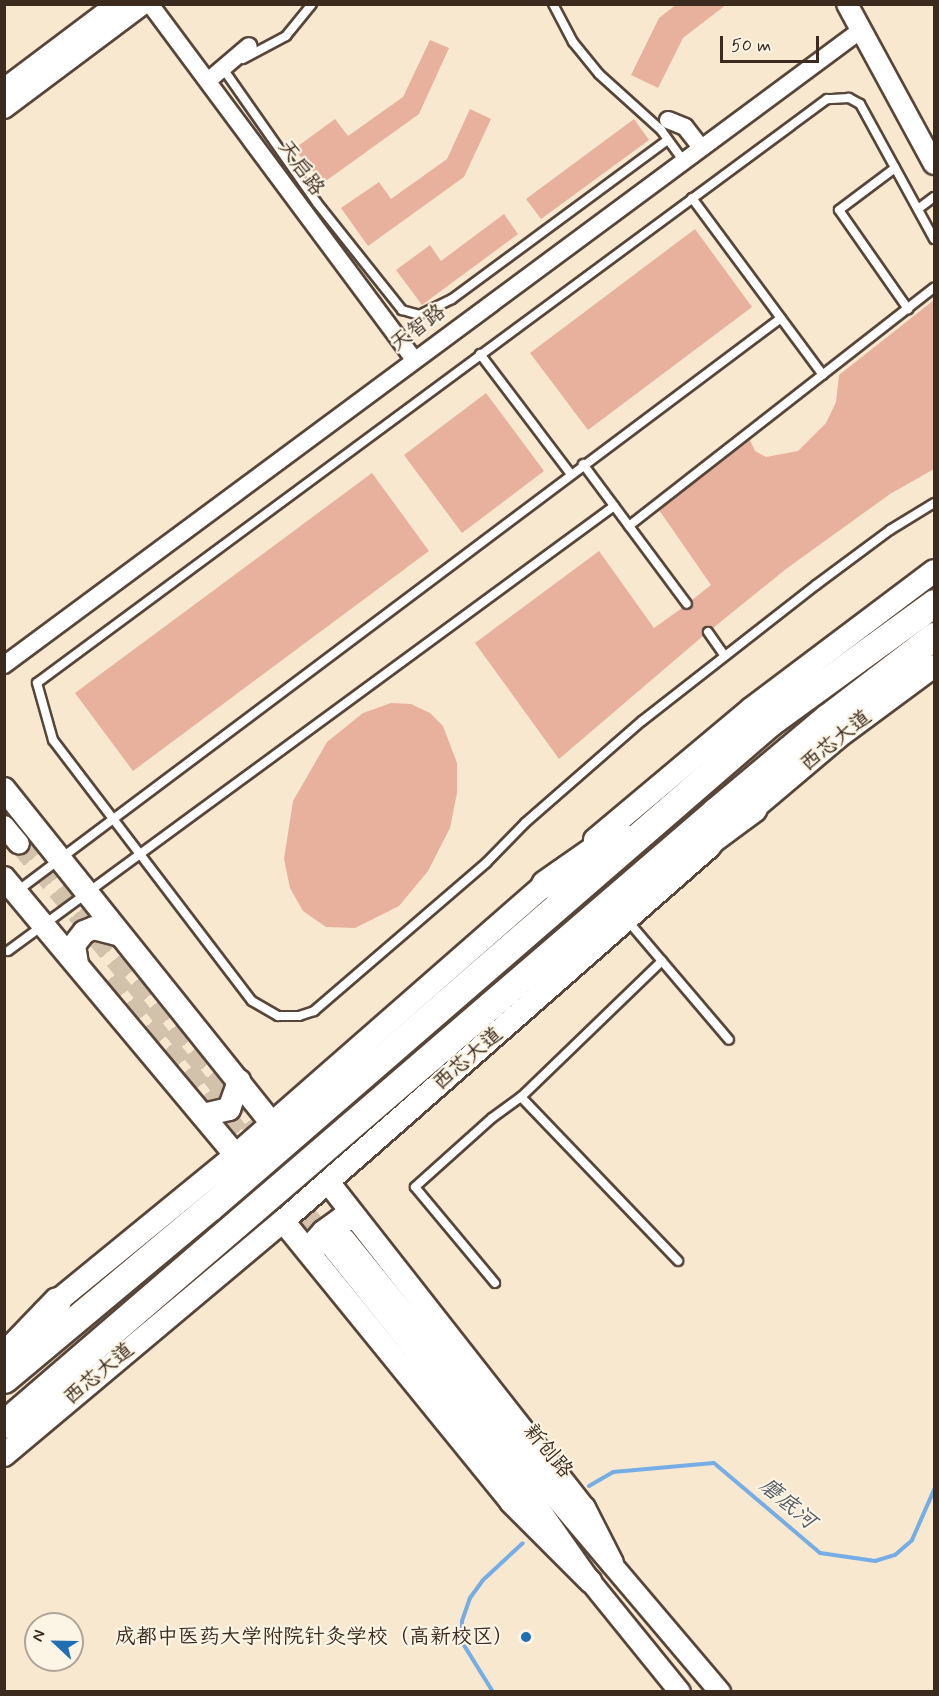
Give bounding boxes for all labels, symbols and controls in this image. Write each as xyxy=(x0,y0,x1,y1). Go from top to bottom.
scale bar xyxy=(723,24,822,62)
text: 50 m xyxy=(731,34,771,58)
street label: 天启路 xyxy=(272,135,330,201)
street label: 天智路 xyxy=(385,299,451,357)
street label: 西芯大道 xyxy=(795,705,877,777)
street label: 西芯大道 xyxy=(428,1022,508,1096)
street label: 西芯大道 xyxy=(59,1337,139,1411)
street label: 新创路 xyxy=(518,1419,578,1483)
water label: 磨底河 xyxy=(753,1473,821,1535)
north arrow xyxy=(24,1612,84,1672)
place label: 成都中医药大学附院针灸学校（高新校区） xyxy=(115,1624,514,1650)
text: N xyxy=(27,1627,50,1645)
marker: 成都中医药大学附院针灸学校（高新校区） xyxy=(519,1630,533,1644)

